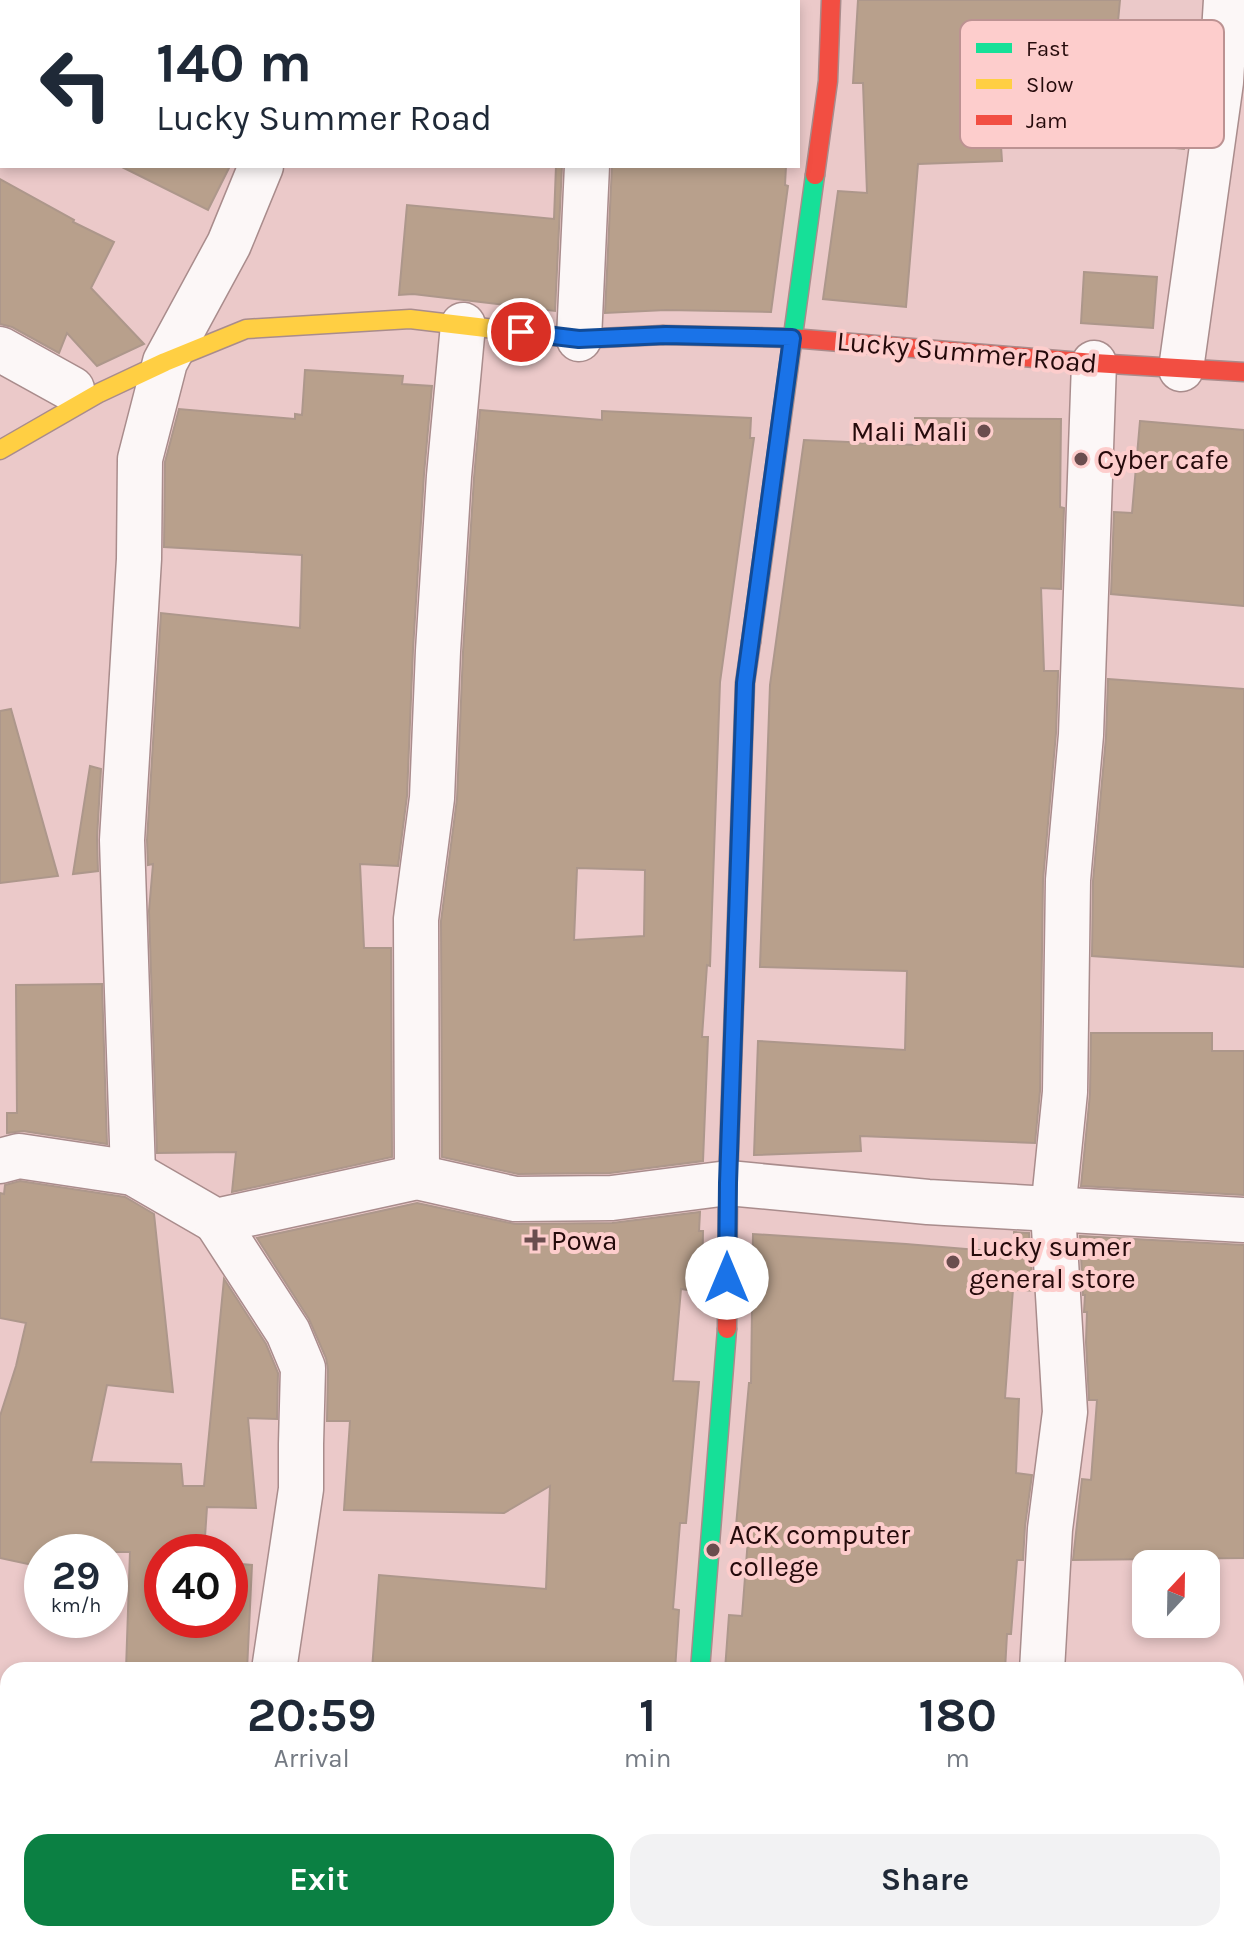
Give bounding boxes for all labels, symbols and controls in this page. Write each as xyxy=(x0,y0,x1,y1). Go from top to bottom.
legend xyxy=(960,20,1224,148)
text: 140 m xyxy=(156,30,312,95)
icon: left xyxy=(24,32,128,136)
text: Fast xyxy=(1026,36,1069,62)
text: Slow xyxy=(1026,72,1073,98)
text: Lucky Summer Road xyxy=(156,97,492,139)
text: Jam xyxy=(1026,108,1068,134)
pin xyxy=(487,298,555,366)
icon: arrive xyxy=(499,310,543,354)
street label: Lucky Summer Road xyxy=(835,324,1099,380)
place label: Mali Mali xyxy=(851,415,968,448)
marker: Mali Mali xyxy=(975,422,993,440)
place label: Cyber cafe xyxy=(1097,443,1229,476)
marker: Cyber cafe xyxy=(1072,450,1090,468)
place label: Powa xyxy=(551,1224,618,1257)
place label: Lucky sumer general store xyxy=(969,1230,1136,1295)
marker: Powa xyxy=(526,1231,544,1249)
position arrow xyxy=(685,1236,769,1320)
marker: Lucky sumer general store xyxy=(944,1253,962,1271)
place label: ACK computer college xyxy=(729,1518,911,1583)
speed limit sign: 40 xyxy=(144,1534,248,1638)
marker: ACK computer college xyxy=(704,1541,722,1559)
north arrow xyxy=(1132,1550,1220,1638)
map controls xyxy=(1132,1550,1220,1638)
text: 29 xyxy=(52,1552,100,1599)
text: km/h xyxy=(51,1594,101,1617)
text: 20:59 xyxy=(247,1687,377,1743)
text: 1 xyxy=(639,1687,656,1743)
text: 180 xyxy=(918,1687,997,1743)
text: Arrival xyxy=(274,1743,350,1774)
text: min xyxy=(624,1743,671,1774)
text: m xyxy=(946,1743,970,1774)
button: Exit xyxy=(24,1834,614,1926)
button: Share xyxy=(630,1834,1220,1926)

